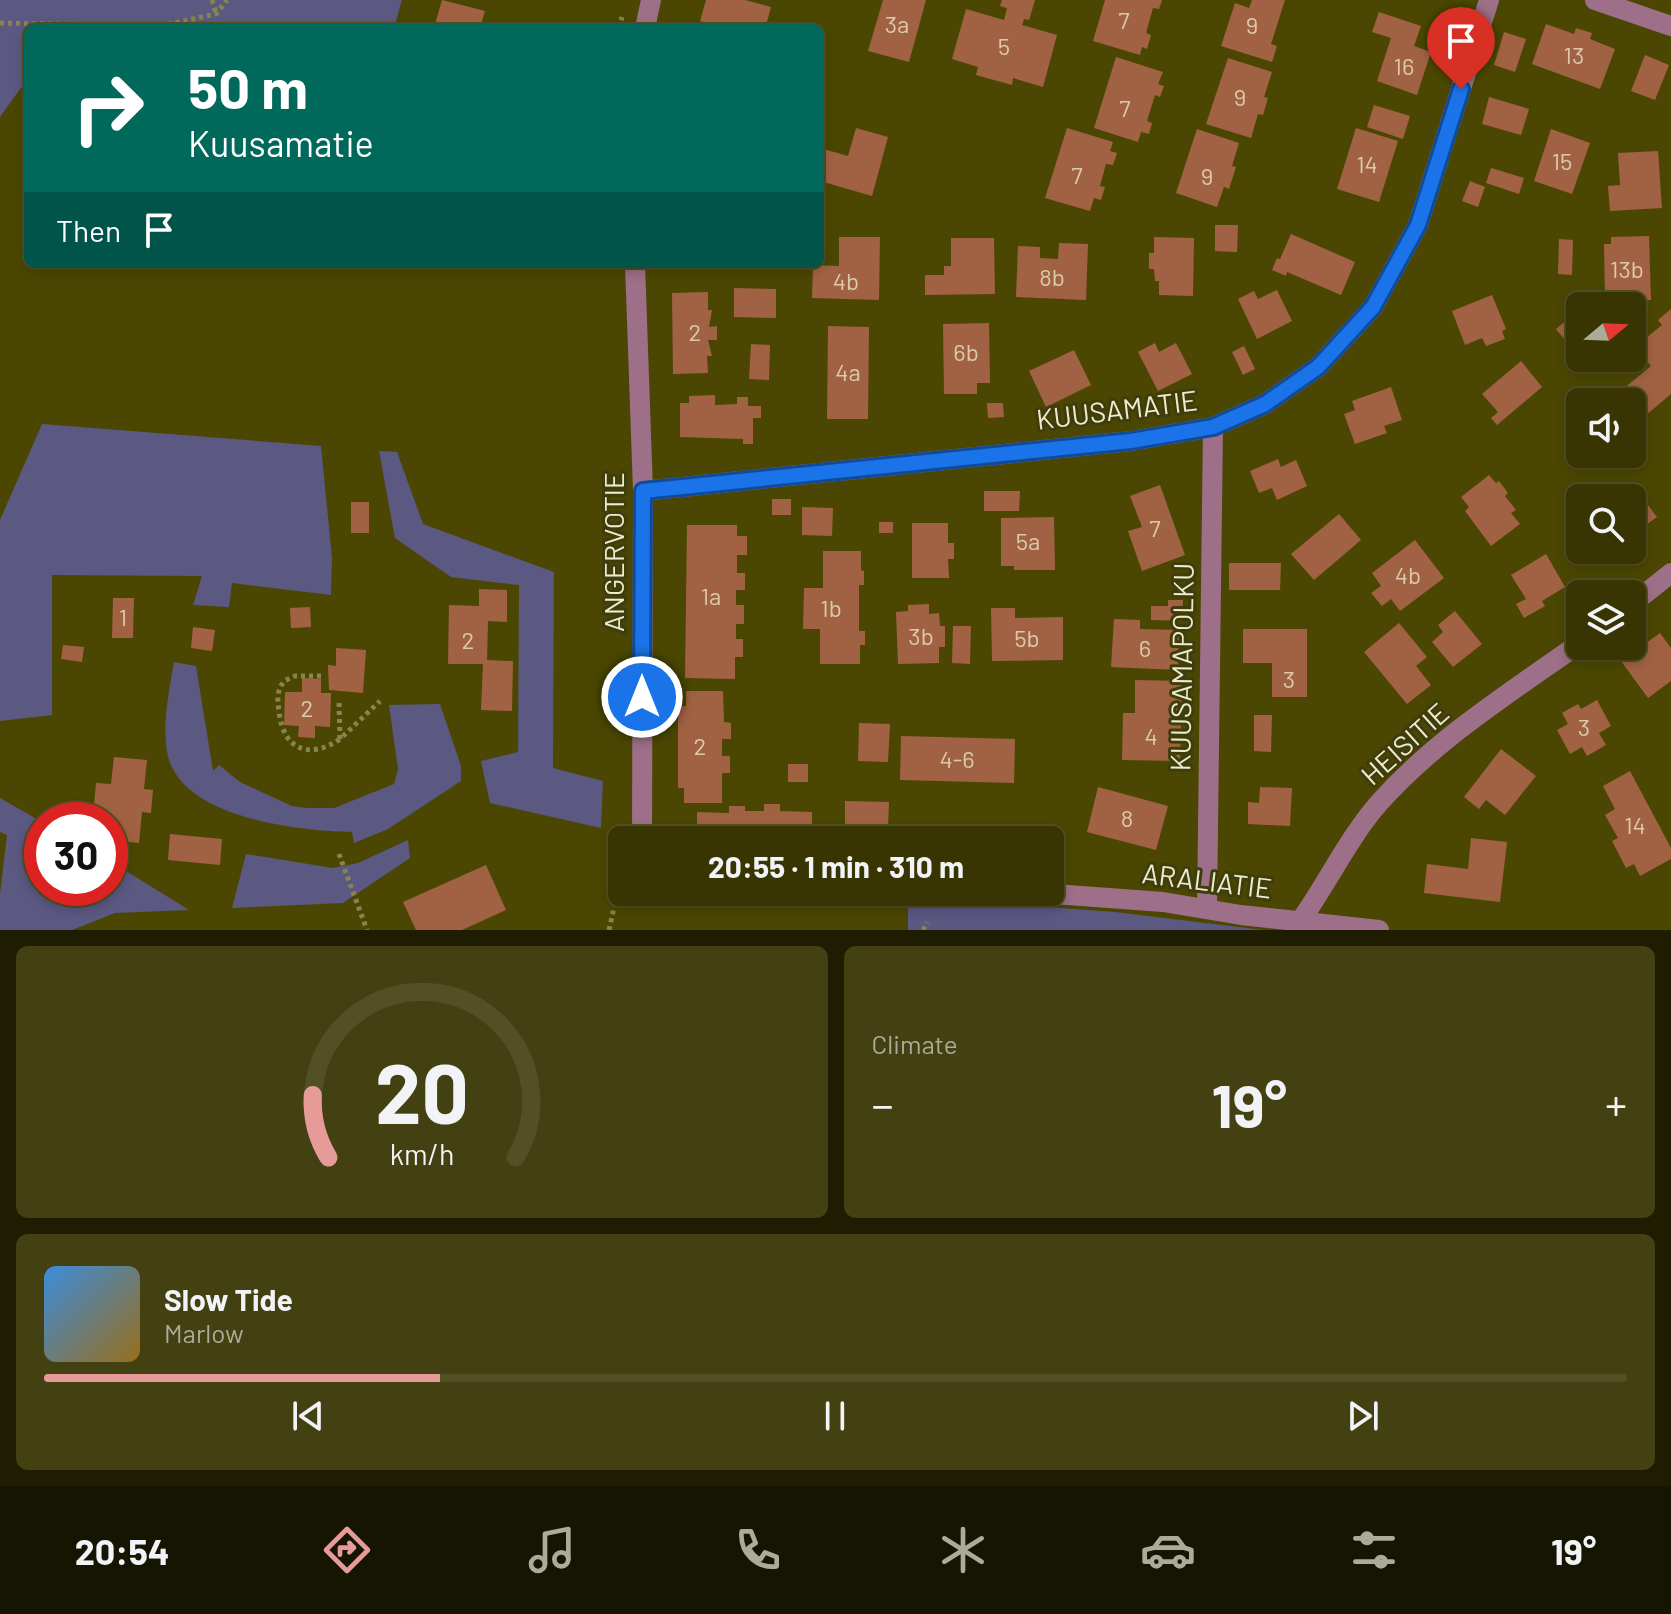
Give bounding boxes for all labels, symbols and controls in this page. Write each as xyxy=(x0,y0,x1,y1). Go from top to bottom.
house number: 7 xyxy=(1118,5,1130,34)
pin xyxy=(1427,7,1495,89)
house number: 3a xyxy=(885,9,909,38)
house number: 9 xyxy=(1246,10,1258,39)
icon: arrive xyxy=(1439,19,1483,63)
house number: 5 xyxy=(998,31,1010,60)
house number: 13 xyxy=(1564,40,1584,69)
house number: 16 xyxy=(1394,51,1414,80)
text: 50 m xyxy=(188,53,308,120)
icon: right xyxy=(56,56,160,160)
house number: 9 xyxy=(1234,82,1246,111)
house number: 7 xyxy=(1119,93,1131,122)
text: Kuusamatie xyxy=(188,121,374,164)
house number: 15 xyxy=(1552,146,1572,175)
house number: 14 xyxy=(1356,149,1378,178)
house number: 7 xyxy=(1071,160,1083,189)
house number: 9 xyxy=(1201,161,1213,190)
icon: arrive xyxy=(137,208,181,252)
text: Then xyxy=(56,212,121,248)
house number: 13b xyxy=(1610,254,1644,283)
house number: 8b xyxy=(1039,262,1065,291)
house number: 4b xyxy=(833,266,859,295)
north arrow xyxy=(1566,292,1646,372)
map controls xyxy=(1566,292,1646,660)
house number: 2 xyxy=(689,317,701,346)
house number: 6b xyxy=(953,337,979,366)
house number: 4a xyxy=(835,357,861,386)
street label: KUUSAMATIE xyxy=(1034,382,1199,436)
button: sound xyxy=(1566,388,1646,468)
street label: ANGERVOTIE xyxy=(596,472,630,632)
button: search xyxy=(1566,484,1646,564)
house number: 7 xyxy=(1149,513,1161,542)
house number: 5a xyxy=(1016,526,1040,555)
house number: 4b xyxy=(1395,560,1421,589)
street label: KUUSAMAPOLKU xyxy=(1162,562,1200,772)
button: layers xyxy=(1566,580,1646,660)
house number: 1a xyxy=(701,581,721,610)
house number: 1b xyxy=(820,593,842,622)
house number: 1 xyxy=(119,602,127,631)
house number: 3b xyxy=(908,621,934,650)
house number: 5b xyxy=(1014,623,1040,652)
house number: 2 xyxy=(462,625,474,654)
house number: 6 xyxy=(1139,633,1151,662)
position arrow xyxy=(600,655,684,739)
house number: 3 xyxy=(1283,664,1295,693)
house number: 2 xyxy=(301,693,313,722)
street label: HEISITIE xyxy=(1353,695,1455,791)
house number: 3 xyxy=(1578,712,1590,741)
house number: 4 xyxy=(1144,721,1158,750)
house number: 2 xyxy=(694,731,706,760)
house number: 4-6 xyxy=(939,744,975,773)
speed limit sign: 30 xyxy=(24,802,128,906)
house number: 8 xyxy=(1121,803,1133,832)
house number: 14 xyxy=(1624,810,1646,839)
text: 20:55 · 1 min · 310 m xyxy=(708,848,964,884)
street label: ARALIATIE xyxy=(1140,855,1274,905)
text: Climate xyxy=(872,1028,958,1059)
text: 20 xyxy=(375,1041,469,1141)
text: 19° xyxy=(1211,1068,1287,1140)
text: − xyxy=(872,1077,894,1130)
text: + xyxy=(1605,1077,1627,1130)
text: km/h xyxy=(389,1136,454,1171)
text: Slow Tide xyxy=(164,1281,293,1317)
text: Marlow xyxy=(164,1317,244,1348)
icon: previous xyxy=(286,1394,330,1438)
icon: pause xyxy=(813,1394,857,1438)
icon: next xyxy=(1341,1394,1385,1438)
icon: directions xyxy=(319,1522,375,1578)
icon: music xyxy=(524,1522,580,1578)
icon: phone xyxy=(730,1522,786,1578)
icon: climate xyxy=(935,1522,991,1578)
icon: car xyxy=(1140,1522,1196,1578)
icon: filters xyxy=(1346,1522,1402,1578)
text: 20:54 xyxy=(75,1529,170,1572)
text: 19° xyxy=(1551,1529,1596,1572)

